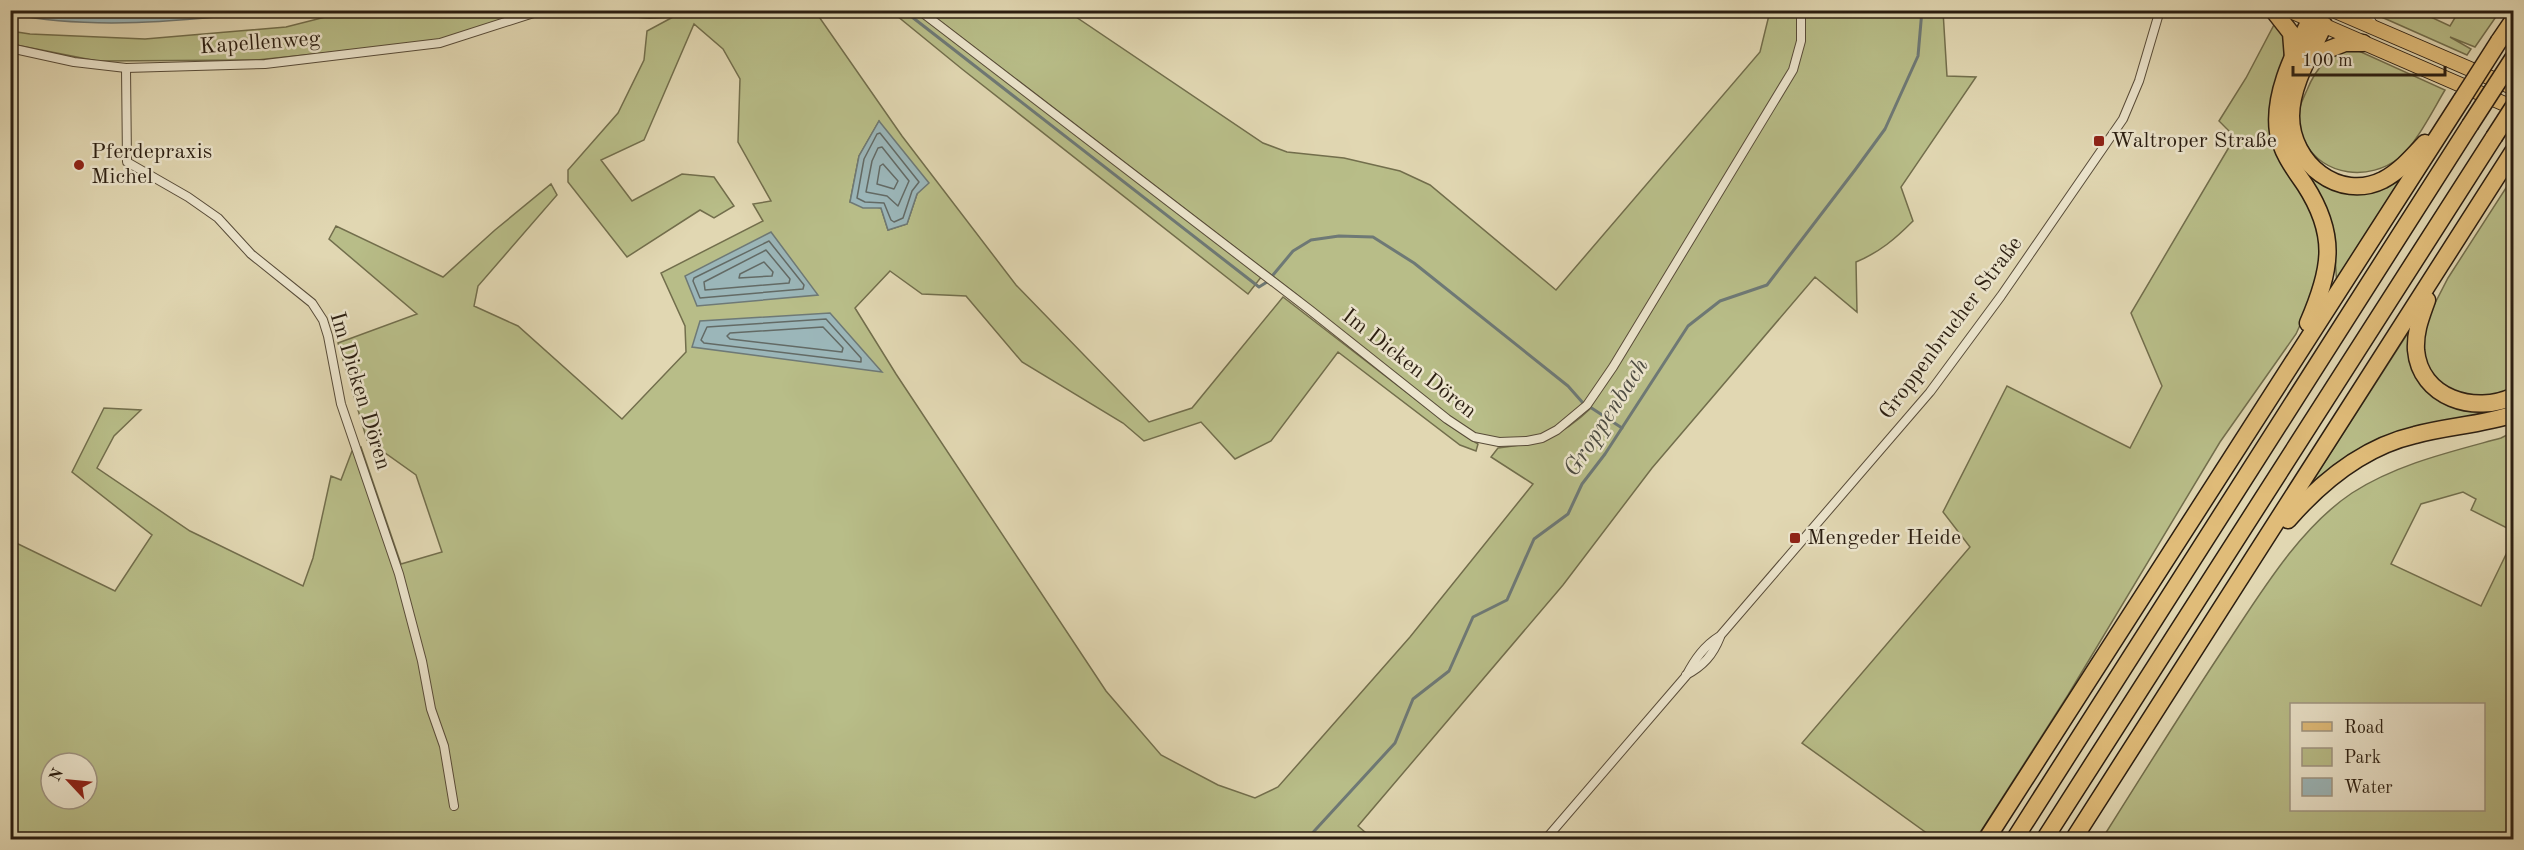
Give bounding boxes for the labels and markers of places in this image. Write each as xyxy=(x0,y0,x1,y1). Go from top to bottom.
place label: Waltroper Straße xyxy=(2111,130,2277,152)
marker: Waltroper Straße xyxy=(2092,134,2106,148)
place label: Pferdepraxis Michel xyxy=(91,141,212,188)
marker: Pferdepraxis Michel xyxy=(72,158,86,172)
place label: Mengeder Heide xyxy=(1807,527,1961,549)
marker: Mengeder Heide xyxy=(1788,531,1802,545)

